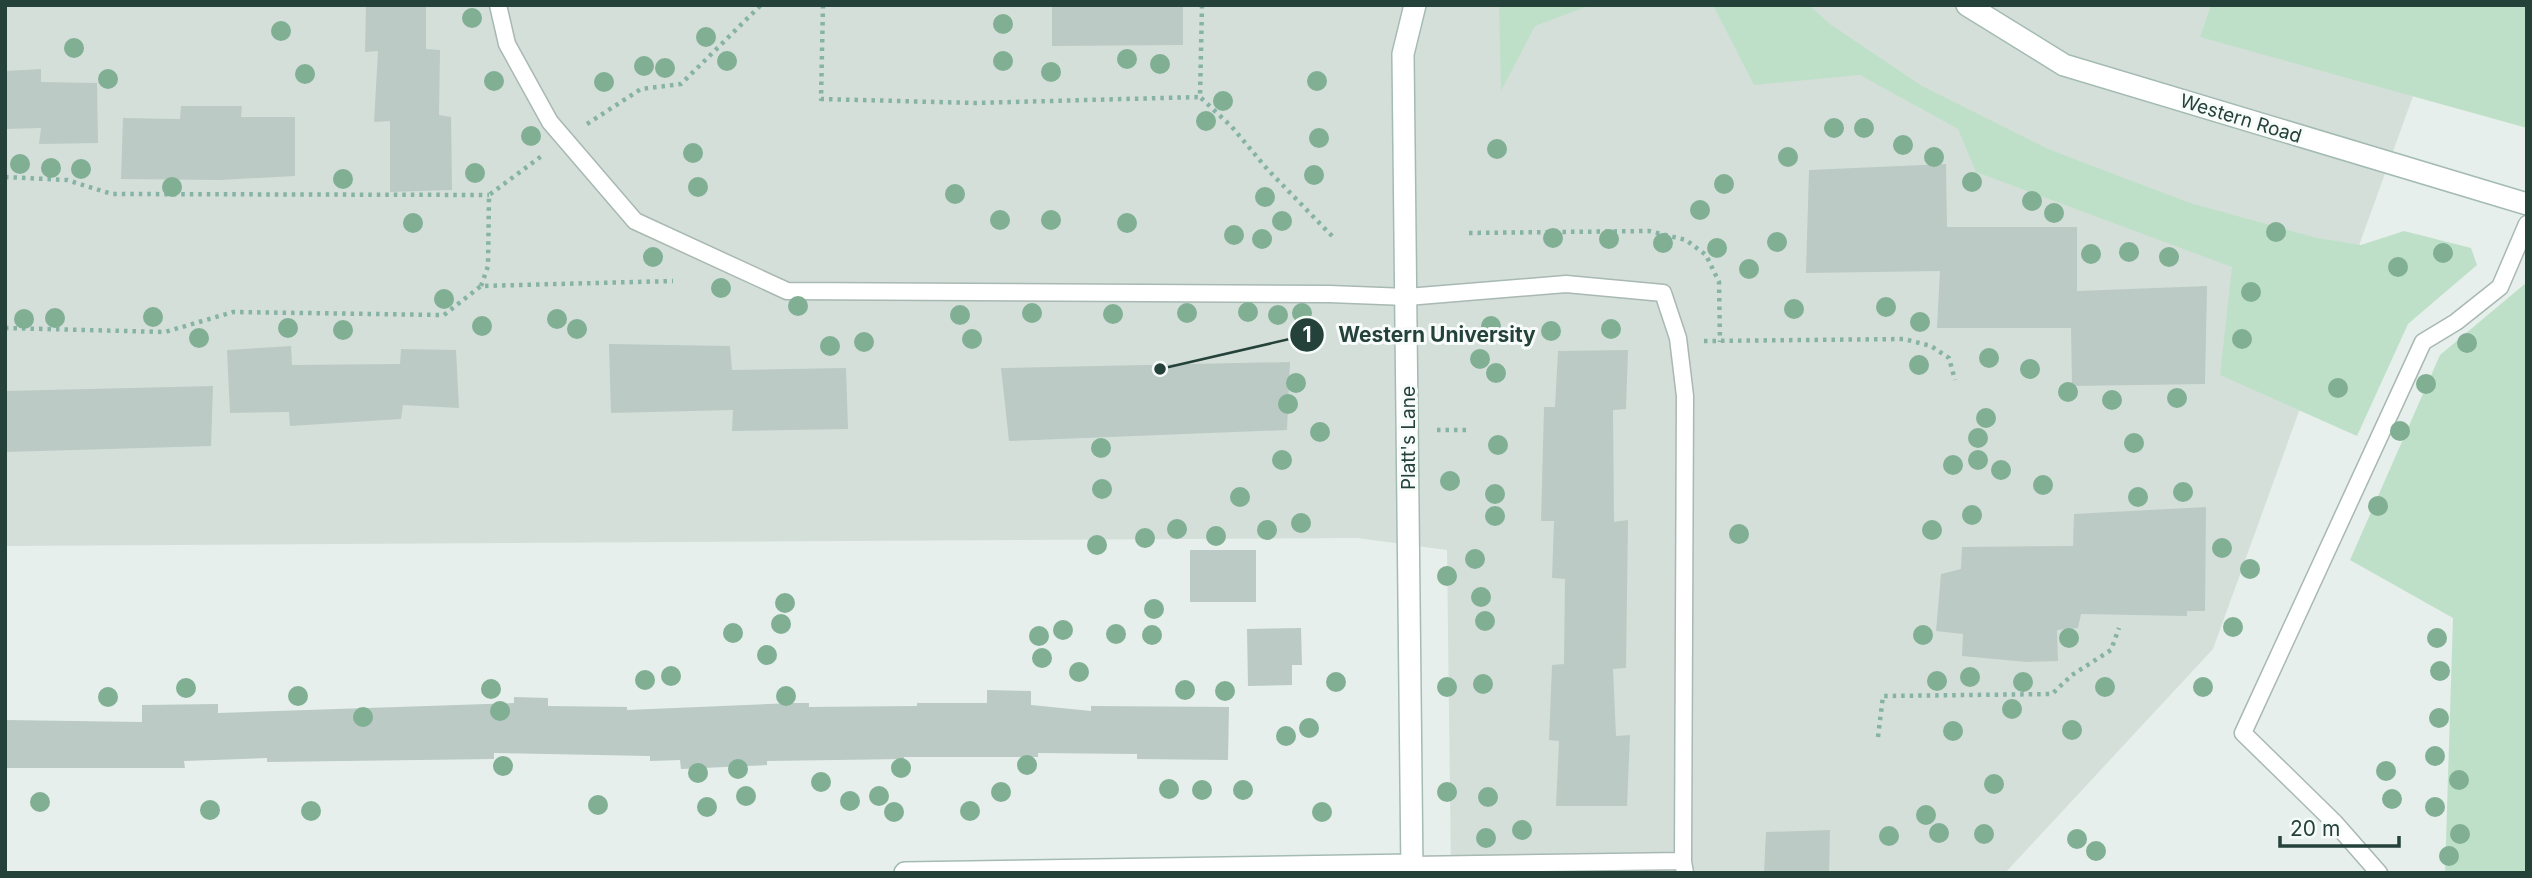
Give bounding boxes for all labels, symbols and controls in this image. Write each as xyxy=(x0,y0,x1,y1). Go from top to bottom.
street label: Western Road xyxy=(2177,89,2304,148)
callout: Western University xyxy=(1290,314,1550,356)
text: 1 xyxy=(1302,322,1312,347)
text: Western University xyxy=(1338,322,1536,347)
street label: Platt's Lane xyxy=(1397,386,1420,490)
scale bar xyxy=(2280,804,2399,848)
text: 20 m xyxy=(2290,816,2340,841)

